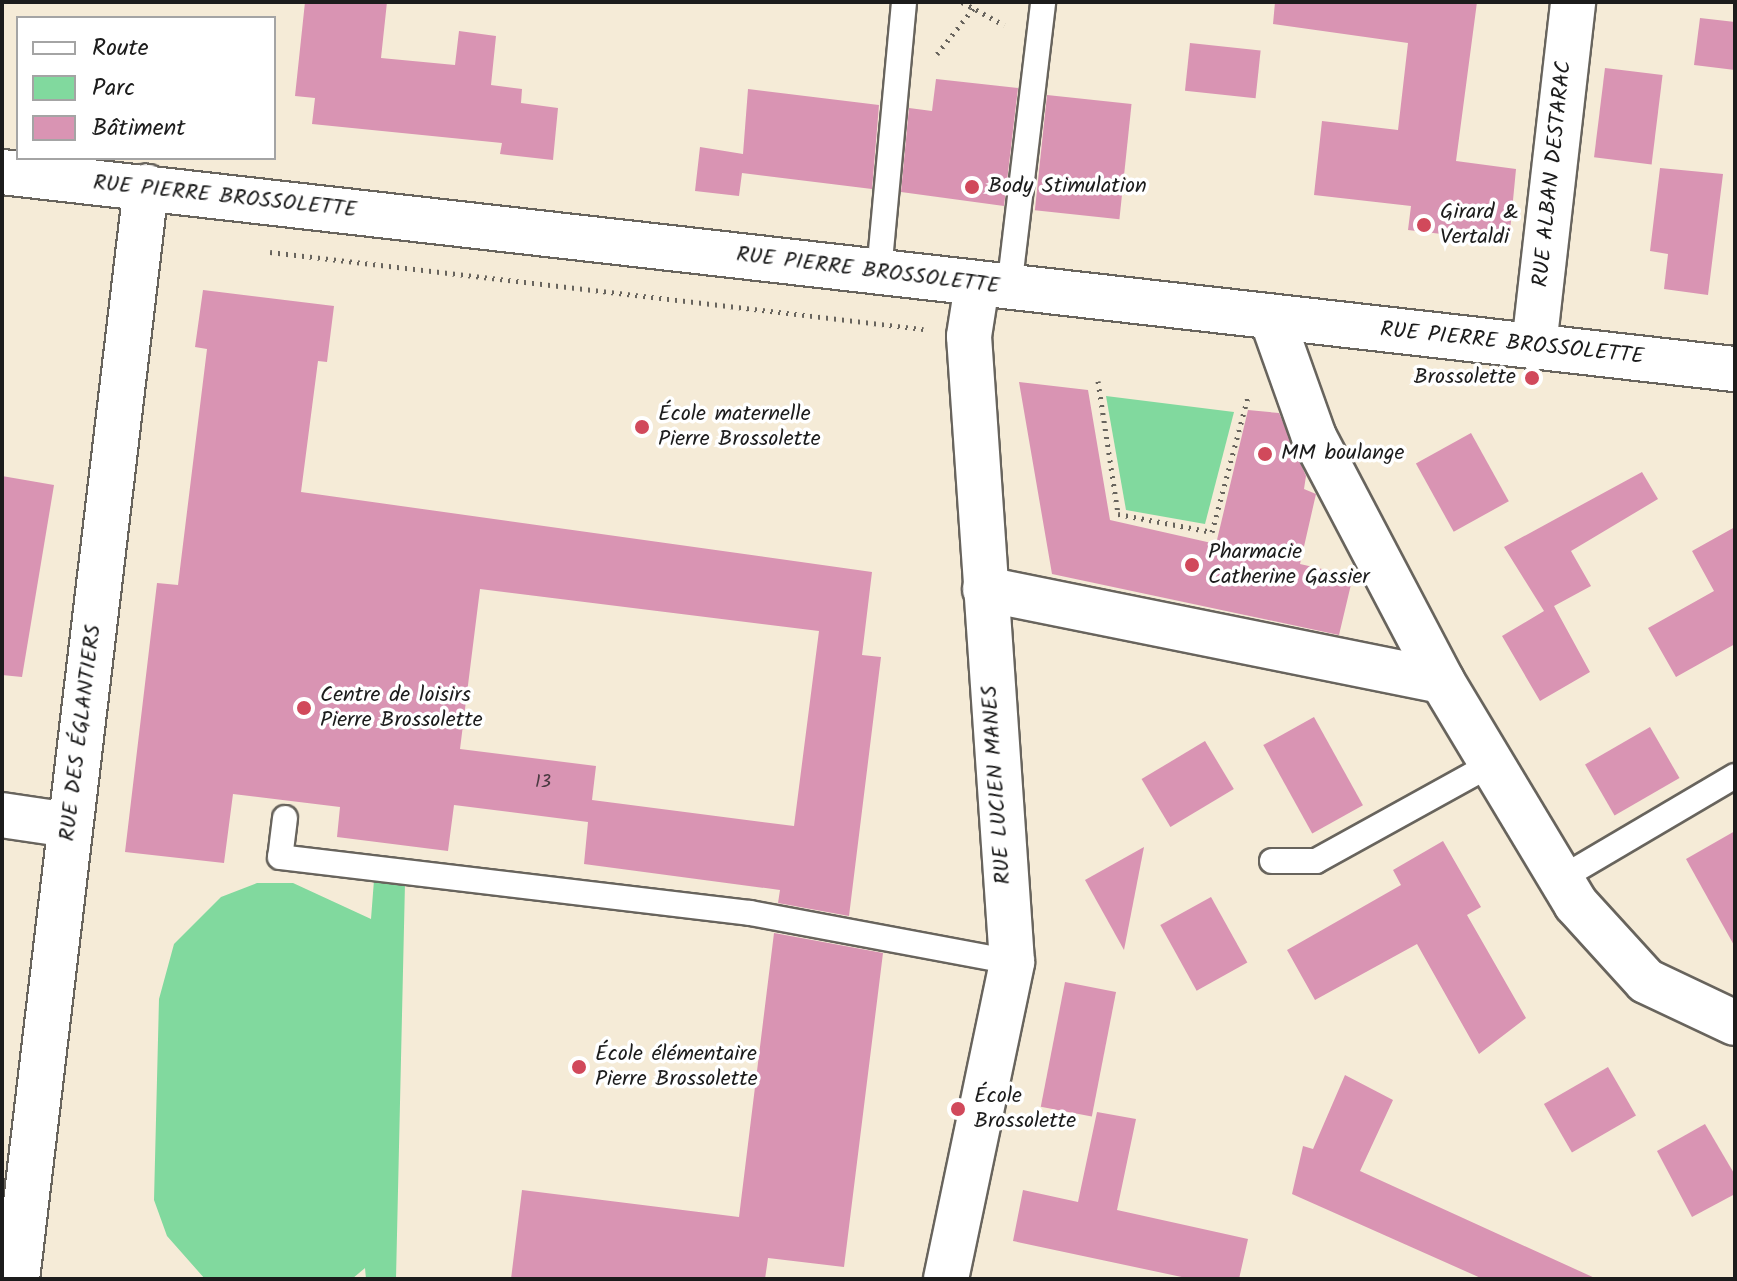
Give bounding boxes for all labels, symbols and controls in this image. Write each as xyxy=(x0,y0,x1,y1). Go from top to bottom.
legend xyxy=(16,16,276,160)
text: Route xyxy=(92,29,149,68)
street label: RUE ALBAN DESTARAC xyxy=(1528,60,1578,288)
text: Parc xyxy=(92,69,135,108)
text: Bâtiment xyxy=(92,109,186,148)
street label: RUE PIERRE BROSSOLETTE xyxy=(92,170,358,224)
place label: Body Stimulation xyxy=(988,174,1147,200)
marker: Body Stimulation xyxy=(963,178,981,196)
place label: Girard & Vertaldi xyxy=(1440,199,1519,250)
marker: Girard & Vertaldi xyxy=(1415,216,1433,234)
street label: RUE PIERRE BROSSOLETTE xyxy=(735,242,1001,300)
street label: RUE PIERRE BROSSOLETTE xyxy=(1379,317,1645,371)
place label: Brossolette xyxy=(1414,365,1516,391)
marker: Brossolette xyxy=(1523,369,1541,387)
place label: École maternelle Pierre Brossolette xyxy=(658,401,821,452)
marker: École maternelle Pierre Brossolette xyxy=(633,418,651,436)
place label: MM boulange xyxy=(1281,441,1404,467)
marker: MM boulange xyxy=(1256,445,1274,463)
place label: Pharmacie Catherine Gassier xyxy=(1208,539,1370,590)
marker: Pharmacie Catherine Gassier xyxy=(1183,556,1201,574)
street label: RUE DES ÉGLANTIERS xyxy=(55,623,107,843)
place label: Centre de loisirs Pierre Brossolette xyxy=(320,682,483,734)
street label: RUE LUCIEN MANES xyxy=(977,685,1017,885)
marker: Centre de loisirs Pierre Brossolette xyxy=(295,699,313,717)
house number: 13 xyxy=(535,772,551,794)
place label: École élémentaire Pierre Brossolette xyxy=(595,1041,758,1092)
marker: École élémentaire Pierre Brossolette xyxy=(570,1058,588,1076)
place label: École Brossolette xyxy=(974,1083,1076,1134)
marker: École Brossolette xyxy=(949,1100,967,1118)

